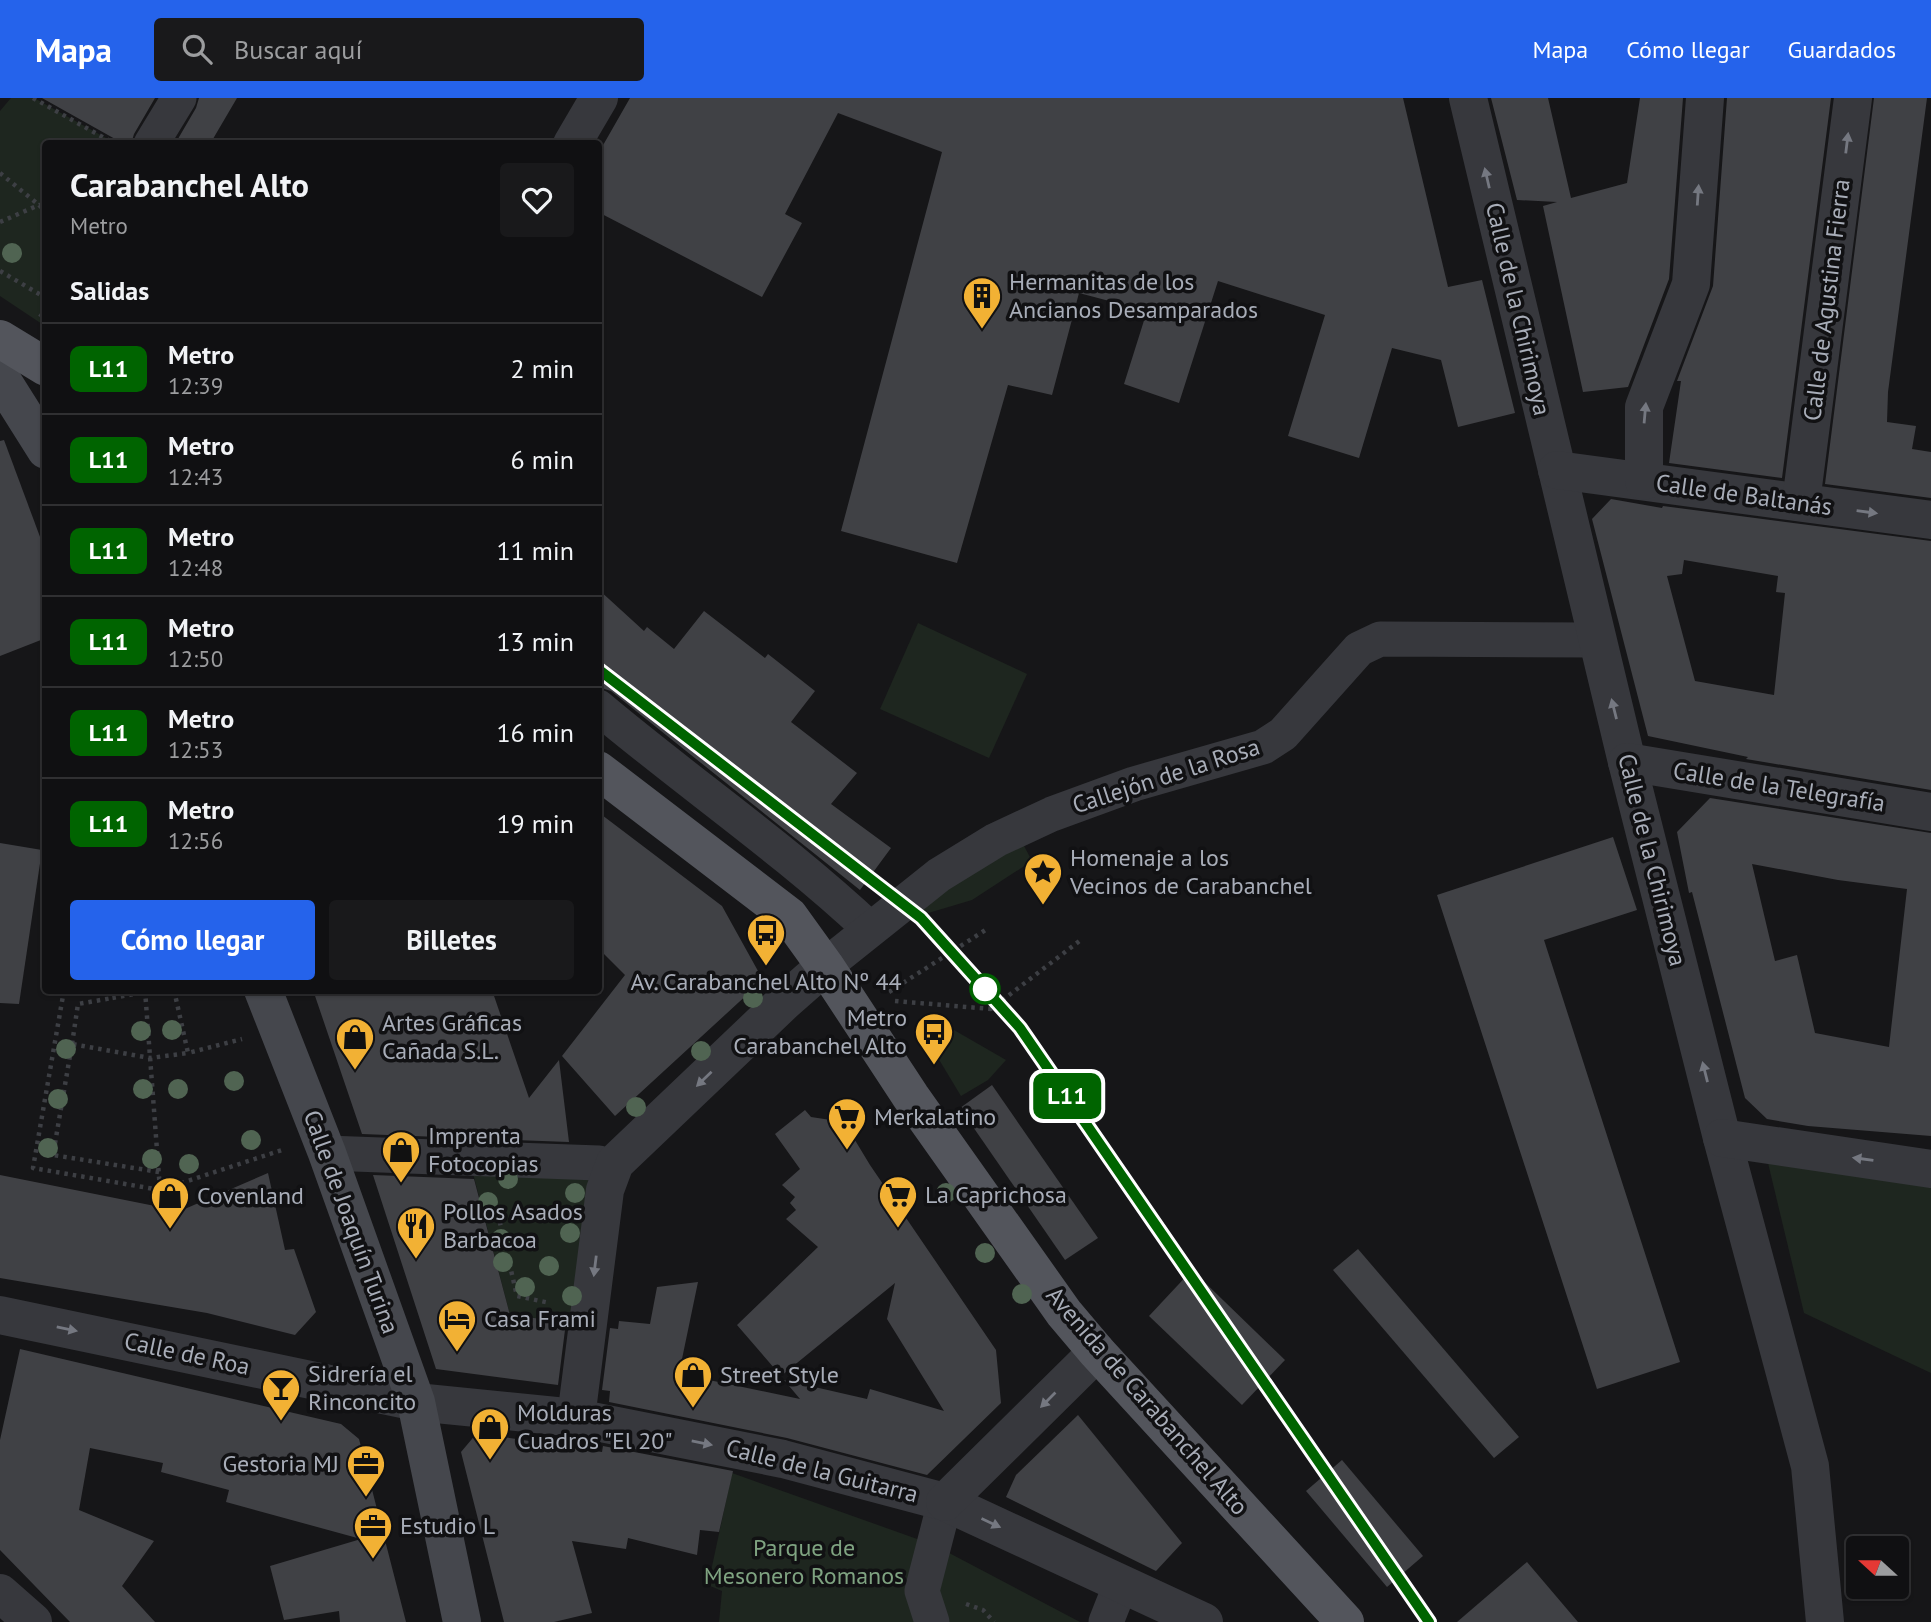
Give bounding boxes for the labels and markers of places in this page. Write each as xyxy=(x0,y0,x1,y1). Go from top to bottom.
place label: Hermanitas de los Ancianos Desamparados xyxy=(1009,266,1258,325)
building icon: Hermanitas de los Ancianos Desamparados xyxy=(961,275,1003,330)
place label: Homenaje a los Vecinos de Carabanchel xyxy=(1069,842,1312,901)
place icon: Homenaje a los Vecinos de Carabanchel xyxy=(1022,851,1064,906)
bus stop icon: Av. Carabanchel Alto Nº 44 xyxy=(745,912,787,967)
place label: Av. Carabanchel Alto Nº 44 xyxy=(630,966,902,997)
unlabelled marker xyxy=(970,974,1000,1004)
place label: Metro Carabanchel Alto xyxy=(733,1002,907,1061)
place label: Artes Gráficas Cañada S.L. xyxy=(382,1007,522,1066)
bus stop icon: Metro Carabanchel Alto xyxy=(913,1011,955,1066)
shop icon: Artes Gráficas Cañada S.L. xyxy=(334,1016,376,1071)
supermarket icon: Merkalatino xyxy=(826,1096,868,1151)
place label: Merkalatino xyxy=(874,1101,996,1132)
place label: Imprenta Fotocopias xyxy=(428,1120,539,1179)
shop icon: Imprenta Fotocopias xyxy=(380,1129,422,1184)
supermarket icon: La Caprichosa xyxy=(877,1174,919,1229)
shop icon: Covenland xyxy=(149,1175,191,1230)
place label: La Caprichosa xyxy=(925,1179,1067,1210)
place label: Covenland xyxy=(197,1180,304,1211)
place label: Pollos Asados Barbacoa xyxy=(443,1196,583,1255)
restaurant icon: Pollos Asados Barbacoa xyxy=(395,1205,437,1260)
hotel icon: Casa Frami xyxy=(436,1298,478,1353)
place label: Casa Frami xyxy=(484,1303,596,1334)
shop icon: Street Style xyxy=(672,1354,714,1409)
place label: Sidrería el Rinconcito xyxy=(308,1358,416,1417)
place label: Street Style xyxy=(720,1359,839,1390)
bar icon: Sidrería el Rinconcito xyxy=(260,1367,302,1422)
place label: Molduras Cuadros "El 20" xyxy=(517,1397,672,1456)
shop icon: Molduras Cuadros "El 20" xyxy=(469,1406,511,1461)
office icon: Gestoria MJ xyxy=(345,1443,387,1498)
place label: Gestoria MJ xyxy=(222,1448,339,1479)
office icon: Estudio L xyxy=(352,1505,394,1560)
place label: Estudio L xyxy=(400,1510,495,1541)

